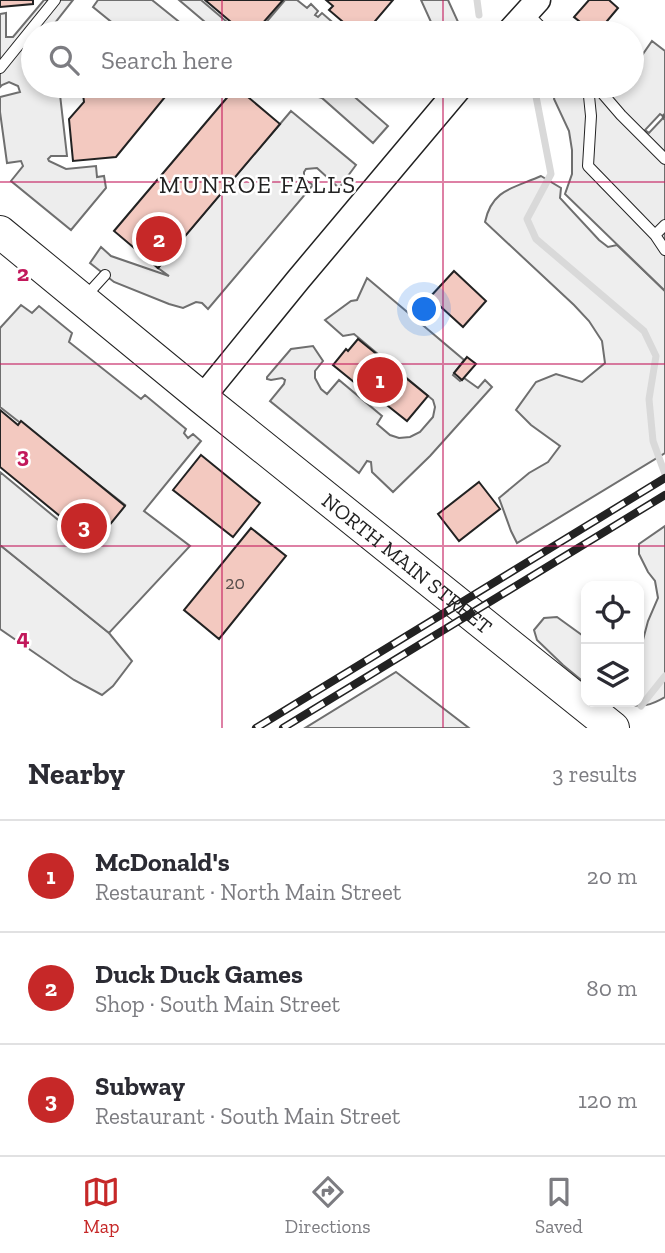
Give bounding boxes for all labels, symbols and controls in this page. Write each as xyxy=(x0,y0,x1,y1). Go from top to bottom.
search box xyxy=(21,21,644,98)
icon: search xyxy=(45,41,83,79)
text: Search here xyxy=(101,44,233,76)
district label: MUNROE FALLS xyxy=(159,170,357,199)
pin: 2 xyxy=(136,213,182,265)
text: 2 xyxy=(17,259,29,287)
your location xyxy=(407,292,441,326)
pin: 1 xyxy=(357,354,403,406)
text: 3 xyxy=(17,441,29,469)
street label: NORTH MAIN STREET xyxy=(317,487,498,639)
pin: 3 xyxy=(61,500,107,552)
house number: 20 xyxy=(225,572,245,594)
map controls xyxy=(581,581,644,707)
button: locate xyxy=(581,581,644,644)
text: 4 xyxy=(16,623,30,651)
button: layers xyxy=(581,644,644,707)
text: Nearby xyxy=(28,756,125,792)
text: 3 results xyxy=(552,760,637,788)
text: McDonald's xyxy=(95,846,230,878)
text: 1 xyxy=(46,862,56,890)
text: 20 m xyxy=(587,862,637,890)
text: Restaurant · North Main Street xyxy=(95,878,401,906)
text: Duck Duck Games xyxy=(95,958,303,990)
text: 2 xyxy=(45,974,57,1002)
text: 80 m xyxy=(586,974,637,1002)
text: Shop · South Main Street xyxy=(95,990,340,1018)
text: Subway xyxy=(95,1070,185,1102)
text: 3 xyxy=(45,1086,57,1114)
text: 120 m xyxy=(578,1086,637,1114)
text: Restaurant · South Main Street xyxy=(95,1102,400,1130)
tab: Map xyxy=(82,1173,120,1238)
tab: Directions xyxy=(285,1173,371,1238)
tab: Saved xyxy=(535,1173,583,1238)

